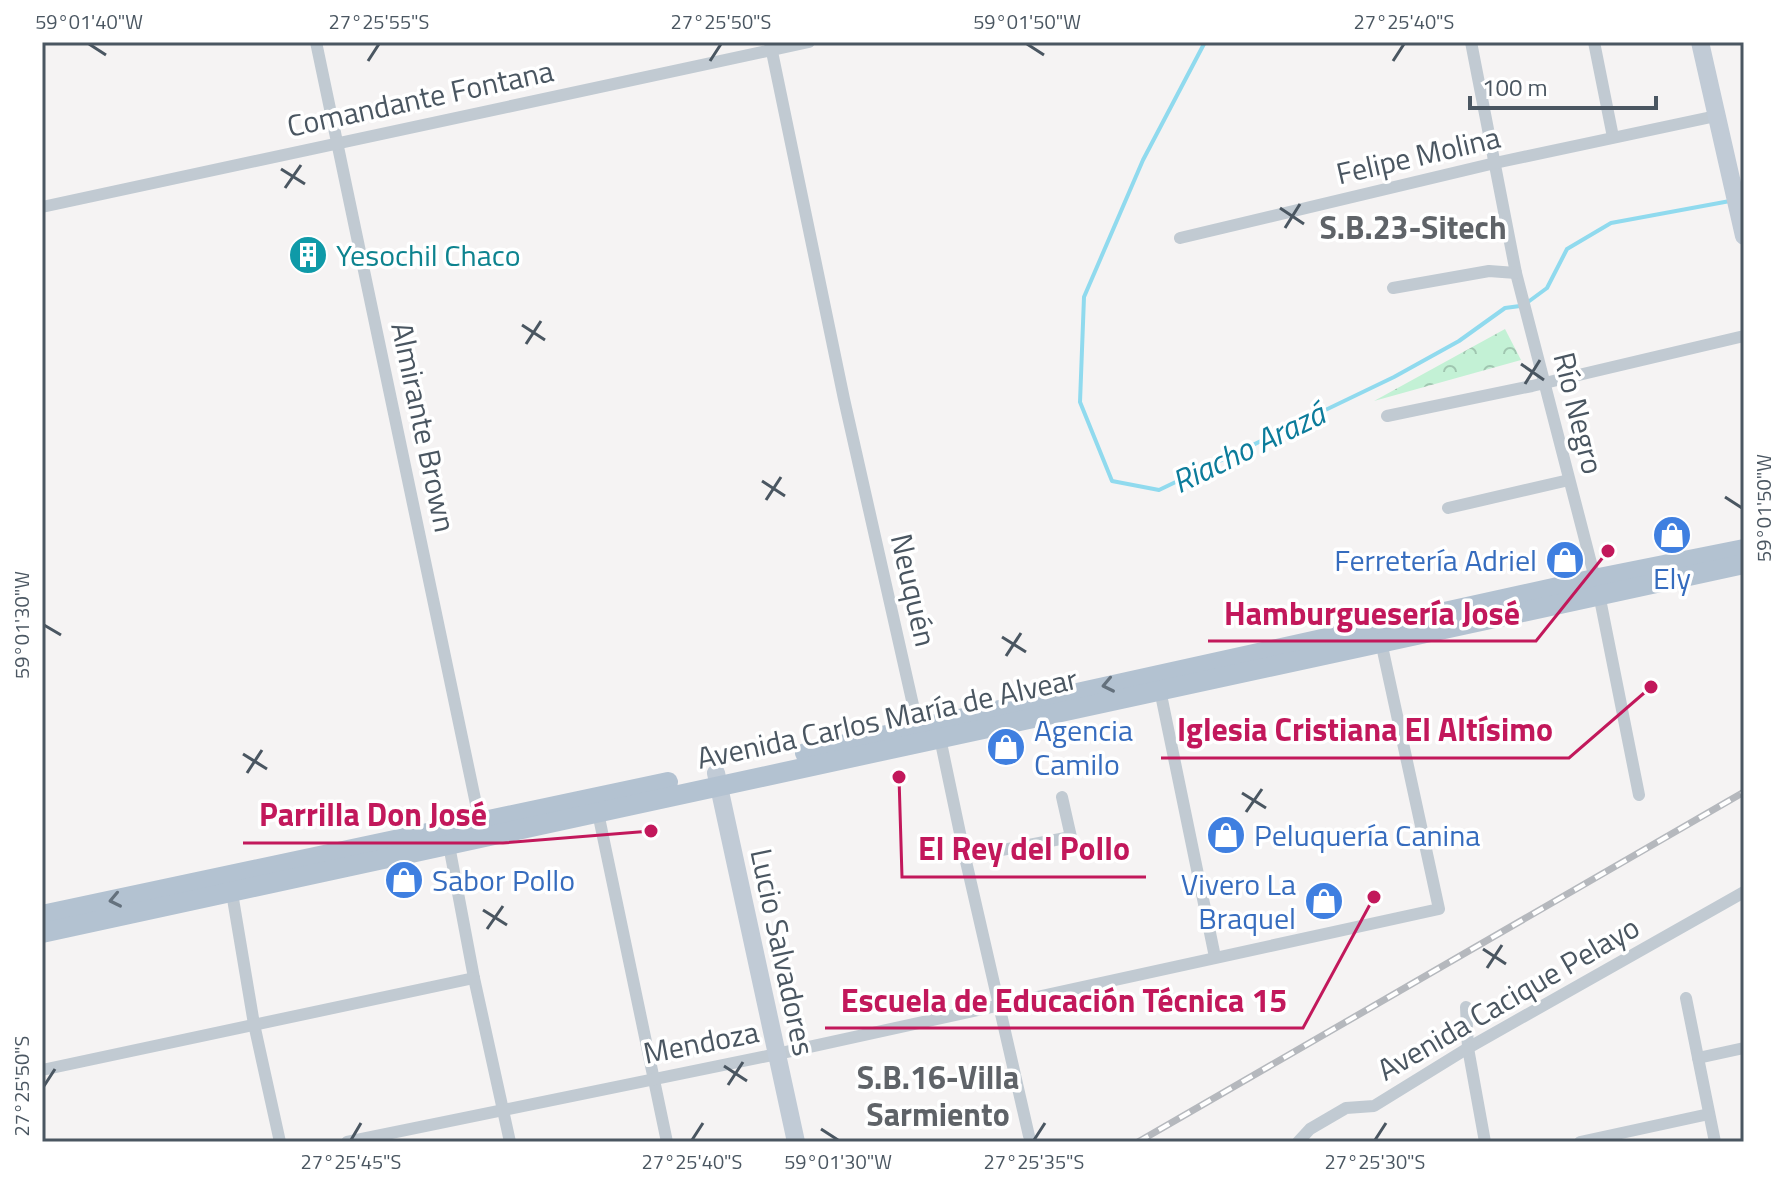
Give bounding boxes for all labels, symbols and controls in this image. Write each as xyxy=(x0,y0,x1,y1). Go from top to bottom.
text: 59°01'40"W xyxy=(35,6,143,37)
text: 27°25'55"S xyxy=(329,6,429,37)
text: 27°25'50"S xyxy=(671,6,771,37)
text: 59°01'50"W xyxy=(973,6,1081,37)
text: 27°25'40"S xyxy=(1354,6,1454,37)
street label: Comandante Fontana xyxy=(283,47,557,149)
scale bar xyxy=(1470,60,1656,110)
text: 100 m xyxy=(1482,69,1548,105)
street label: Felipe Molina xyxy=(1331,114,1505,196)
district label: S.B.23-Sitech xyxy=(1319,203,1507,251)
place label: Yesochil Chaco xyxy=(336,232,520,278)
building icon: Yesochil Chaco xyxy=(287,234,329,276)
street label: Almirante Brown xyxy=(379,318,469,536)
street label: Río Negro xyxy=(1542,347,1616,479)
water label: Riacho Arazá xyxy=(1163,388,1335,505)
text: 59°01'50"W xyxy=(1748,454,1779,562)
shop icon: Ely xyxy=(1651,514,1693,556)
street label: Neuquén xyxy=(879,529,949,651)
place label: Ferretería Adriel xyxy=(1334,537,1537,583)
shop icon: Ferretería Adriel xyxy=(1544,539,1586,581)
place label: Ely xyxy=(1653,555,1691,601)
text: 59°01'30"W xyxy=(6,571,37,679)
callout: Hamburguesería José xyxy=(1208,585,1536,641)
text: Hamburguesería José xyxy=(1224,589,1520,637)
street label: Avenida Carlos María de Alvear xyxy=(693,655,1081,781)
one-way arrow xyxy=(1101,676,1115,693)
callout: Iglesia Cristiana El Altísimo xyxy=(1161,702,1569,758)
text: Iglesia Cristiana El Altísimo xyxy=(1177,705,1553,753)
place label: Agencia Camilo xyxy=(1034,707,1133,787)
shop icon: Agencia Camilo xyxy=(985,726,1027,768)
callout: Parrilla Don José xyxy=(243,787,503,843)
text: Parrilla Don José xyxy=(259,790,487,838)
place label: Peluquería Canina xyxy=(1254,812,1480,858)
shop icon: Peluquería Canina xyxy=(1205,814,1247,856)
callout: El Rey del Pollo xyxy=(902,821,1146,877)
text: El Rey del Pollo xyxy=(918,824,1130,872)
street label: Lucio Salvadores xyxy=(739,844,827,1060)
place label: Sabor Pollo xyxy=(432,857,575,903)
shop icon: Sabor Pollo xyxy=(383,859,425,901)
place label: Vivero La Braquel xyxy=(1181,861,1296,941)
shop icon: Vivero La Braquel xyxy=(1303,880,1345,922)
one-way arrow xyxy=(108,891,122,908)
street label: Avenida Cacique Pelayo xyxy=(1368,904,1648,1092)
callout: Escuela de Educación Técnica 15 xyxy=(825,972,1303,1028)
text: Escuela de Educación Técnica 15 xyxy=(841,976,1287,1024)
street label: Mendoza xyxy=(639,1008,763,1076)
text: 27°25'50"S xyxy=(6,1036,37,1136)
district label: S.B.16-Villa Sarmiento xyxy=(857,1053,1019,1138)
text: 27°25'45"S xyxy=(301,1146,401,1177)
text: 27°25'40"S xyxy=(642,1146,742,1177)
text: 59°01'30"W xyxy=(784,1146,892,1177)
text: 27°25'35"S xyxy=(984,1146,1084,1177)
text: 27°25'30"S xyxy=(1325,1146,1425,1177)

